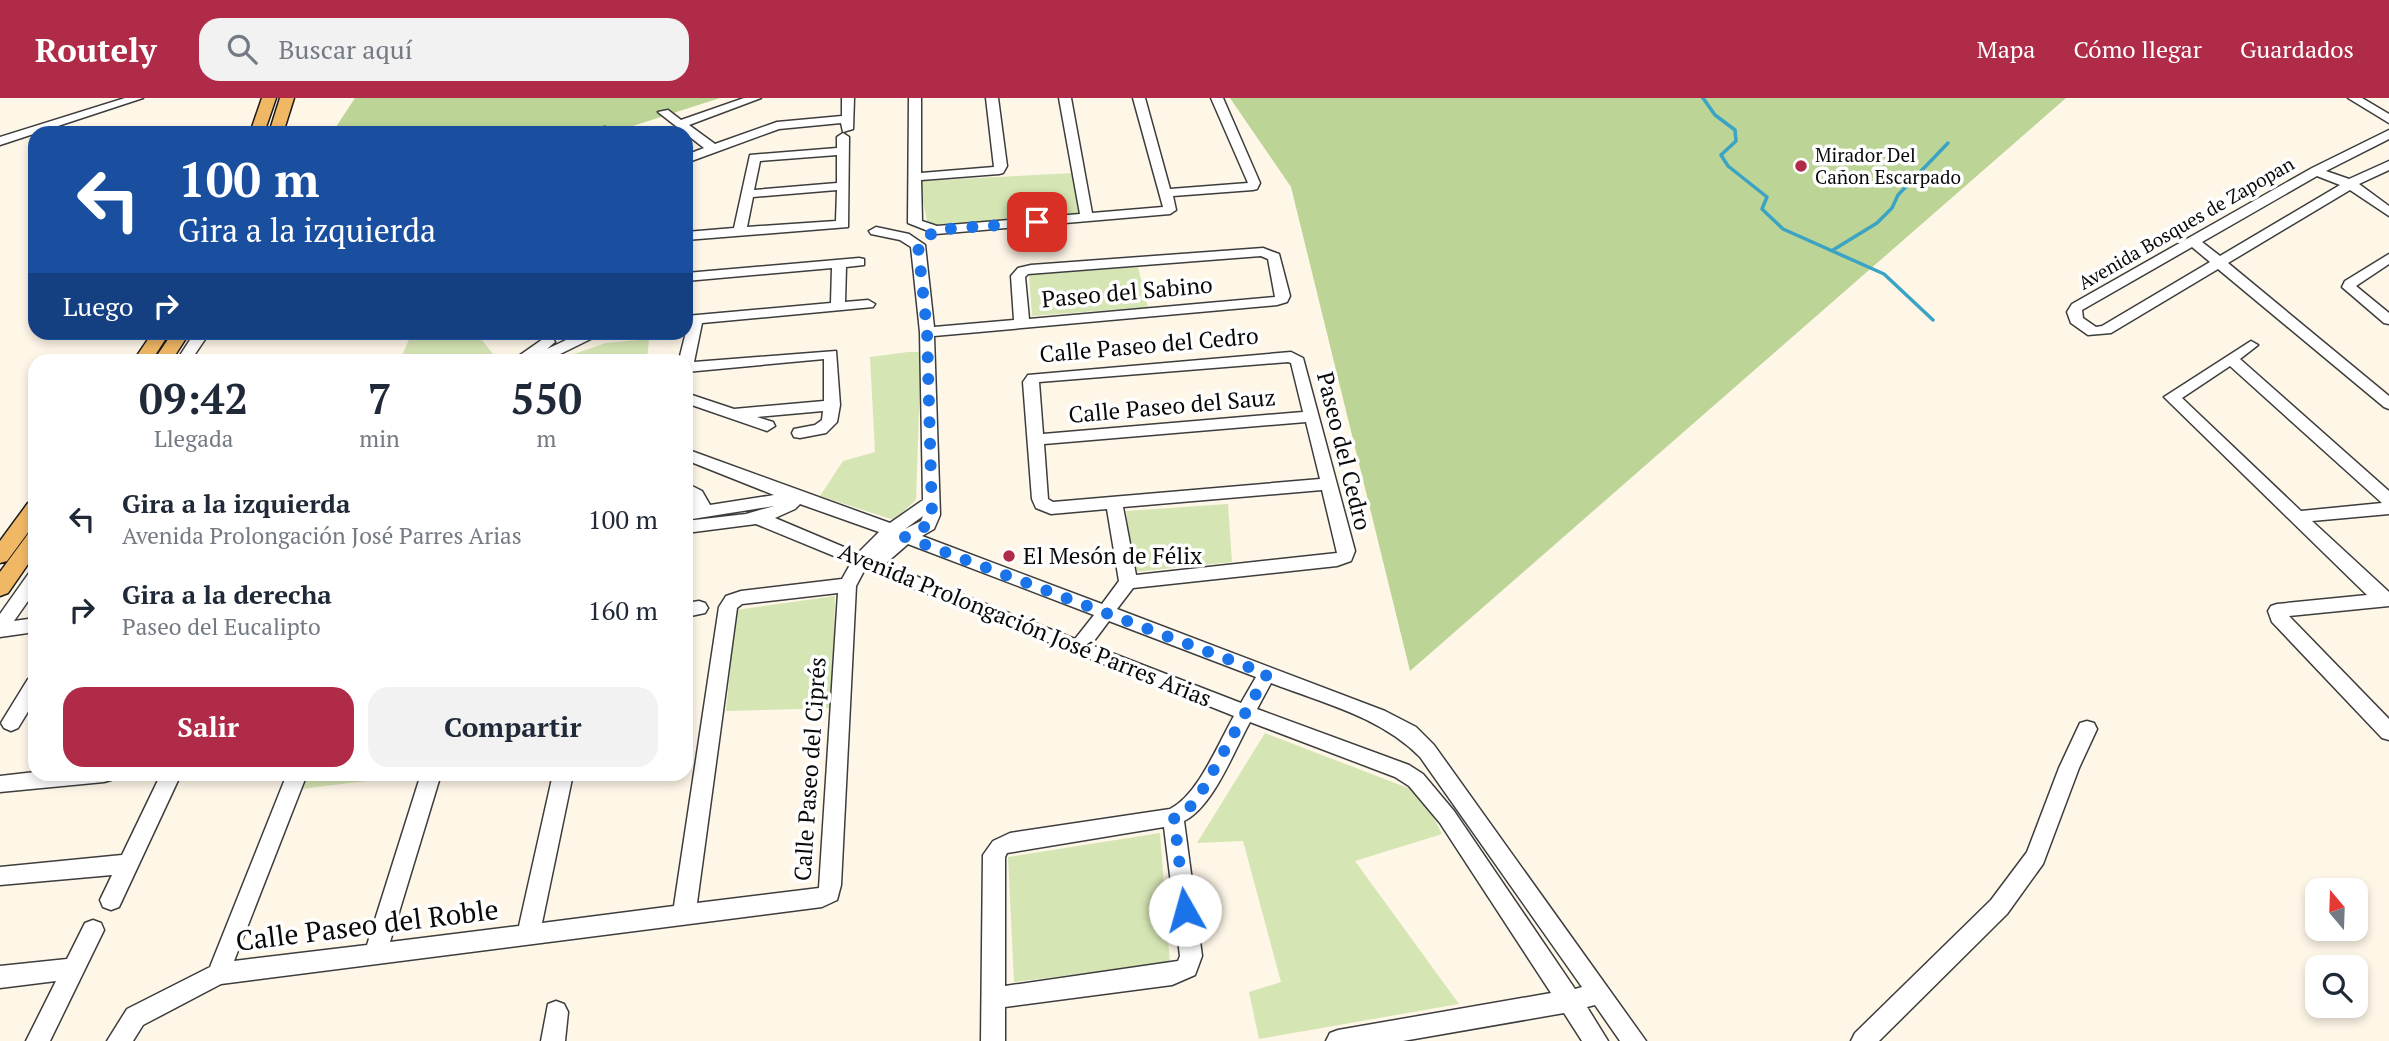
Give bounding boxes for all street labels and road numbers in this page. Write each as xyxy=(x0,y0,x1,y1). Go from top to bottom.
street label: Avenida Bosques de Zapopan xyxy=(2073,150,2298,295)
street label: Paseo del Sabino xyxy=(1040,269,1214,314)
street label: Calle Paseo del Cedro xyxy=(1038,319,1260,370)
street label: Paseo del Cedro xyxy=(1310,368,1379,533)
street label: Calle Paseo del Sauz xyxy=(1067,381,1277,430)
street label: Avenida Prolongación José Parres Arias xyxy=(834,535,1216,714)
street label: Calle Paseo del Ciprés xyxy=(786,656,833,882)
street label: Calle Paseo del Roble xyxy=(233,890,501,959)

